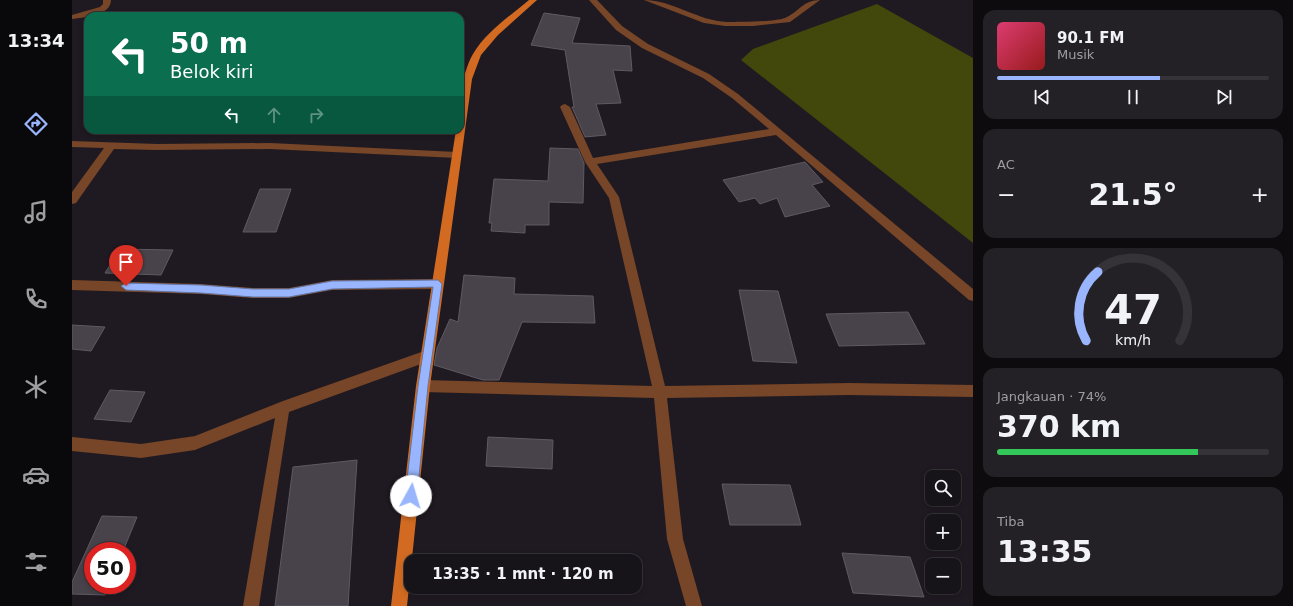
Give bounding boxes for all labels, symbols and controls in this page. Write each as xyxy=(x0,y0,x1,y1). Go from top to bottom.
text: 50 m xyxy=(170,27,248,60)
icon: left xyxy=(104,28,156,80)
text: 90.1 FM xyxy=(1057,29,1124,47)
text: 13:34 xyxy=(7,30,65,51)
text: Musik xyxy=(1057,47,1094,62)
text: Belok kiri xyxy=(170,61,253,82)
icon: previous xyxy=(1031,86,1053,108)
icon: pause xyxy=(1122,86,1144,108)
icon: next xyxy=(1213,86,1235,108)
icon: left xyxy=(221,104,243,126)
icon: ahead xyxy=(263,104,285,126)
icon: right xyxy=(305,104,327,126)
icon: directions xyxy=(22,110,50,138)
text: AC xyxy=(997,157,1015,172)
text: 21.5° xyxy=(1088,177,1178,212)
text: − xyxy=(997,182,1015,207)
text: + xyxy=(1251,182,1269,207)
icon: music xyxy=(22,198,50,226)
pin xyxy=(109,245,143,286)
icon: arrive xyxy=(115,251,137,273)
icon: phone xyxy=(22,285,50,313)
text: 47 xyxy=(1104,285,1162,334)
text: km/h xyxy=(1115,332,1151,348)
icon: climate xyxy=(22,373,50,401)
text: Jangkauan · 74% xyxy=(997,389,1106,404)
text: 370 km xyxy=(997,409,1121,444)
icon: car xyxy=(22,461,50,489)
map controls xyxy=(925,470,961,594)
button: search xyxy=(925,470,961,506)
position arrow xyxy=(390,475,432,517)
button: + xyxy=(925,514,961,550)
text: Tiba xyxy=(997,514,1024,529)
text: 13:35 xyxy=(997,534,1093,569)
speed limit sign: 50 xyxy=(84,542,136,594)
icon: filters xyxy=(22,548,50,576)
button: − xyxy=(925,558,961,594)
text: 13:35 · 1 mnt · 120 m xyxy=(432,565,614,583)

